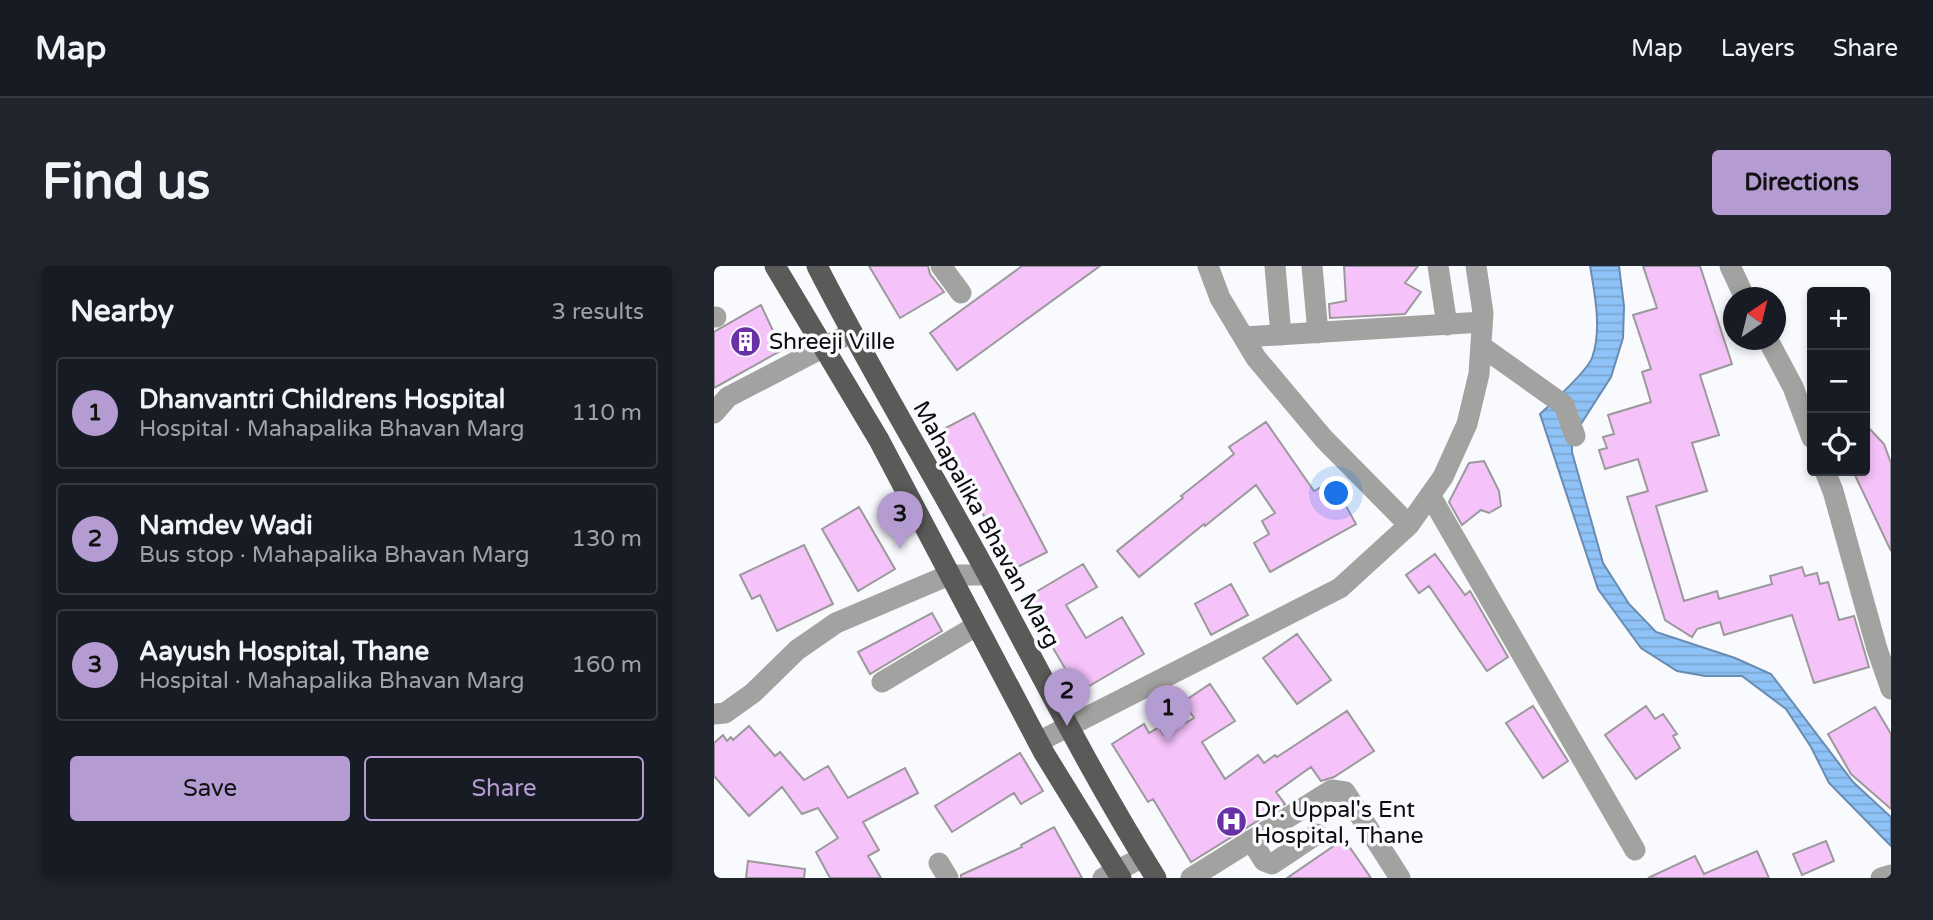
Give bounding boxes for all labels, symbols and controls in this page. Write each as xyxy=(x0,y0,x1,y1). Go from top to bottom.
text: Map xyxy=(35,29,106,68)
text: Map xyxy=(1631,34,1683,63)
text: Layers xyxy=(1721,34,1795,63)
text: Share xyxy=(1833,34,1898,63)
button: Directions xyxy=(1712,150,1891,215)
text: Find us xyxy=(42,153,210,212)
north arrow xyxy=(1723,287,1786,350)
map controls xyxy=(1807,287,1870,476)
button: + xyxy=(1807,287,1870,350)
text: Nearby xyxy=(70,293,174,330)
text: 3 results xyxy=(551,298,644,326)
building icon: Shreeji Ville xyxy=(729,324,763,358)
place label: Shreeji Ville xyxy=(769,328,895,356)
button: − xyxy=(1807,350,1870,413)
text: Dhanvantri Childrens Hospital xyxy=(139,384,505,415)
street label: Mahapalika Bhavan Marg xyxy=(907,396,1066,653)
text: 1 xyxy=(88,399,102,427)
text: 110 m xyxy=(572,399,642,427)
button: locate xyxy=(1807,413,1870,476)
text: Hospital · Mahapalika Bhavan Marg xyxy=(139,415,524,443)
your location xyxy=(1319,476,1353,510)
pin: 3 xyxy=(877,491,923,549)
text: Namdev Wadi xyxy=(139,510,313,541)
text: 2 xyxy=(88,525,102,553)
text: 130 m xyxy=(572,525,642,553)
text: Bus stop · Mahapalika Bhavan Marg xyxy=(139,541,530,569)
text: Aayush Hospital, Thane xyxy=(139,636,429,667)
text: 3 xyxy=(88,651,102,679)
text: 160 m xyxy=(572,651,642,679)
text: Hospital · Mahapalika Bhavan Marg xyxy=(139,667,524,695)
pin: 2 xyxy=(1044,668,1090,726)
pin: 1 xyxy=(1145,685,1191,743)
button: Save xyxy=(70,756,350,821)
button: Share xyxy=(364,756,644,821)
place label: Dr. Uppal's Ent Hospital, Thane xyxy=(1254,796,1424,850)
hospital icon: Dr. Uppal's Ent Hospital, Thane xyxy=(1214,805,1248,839)

